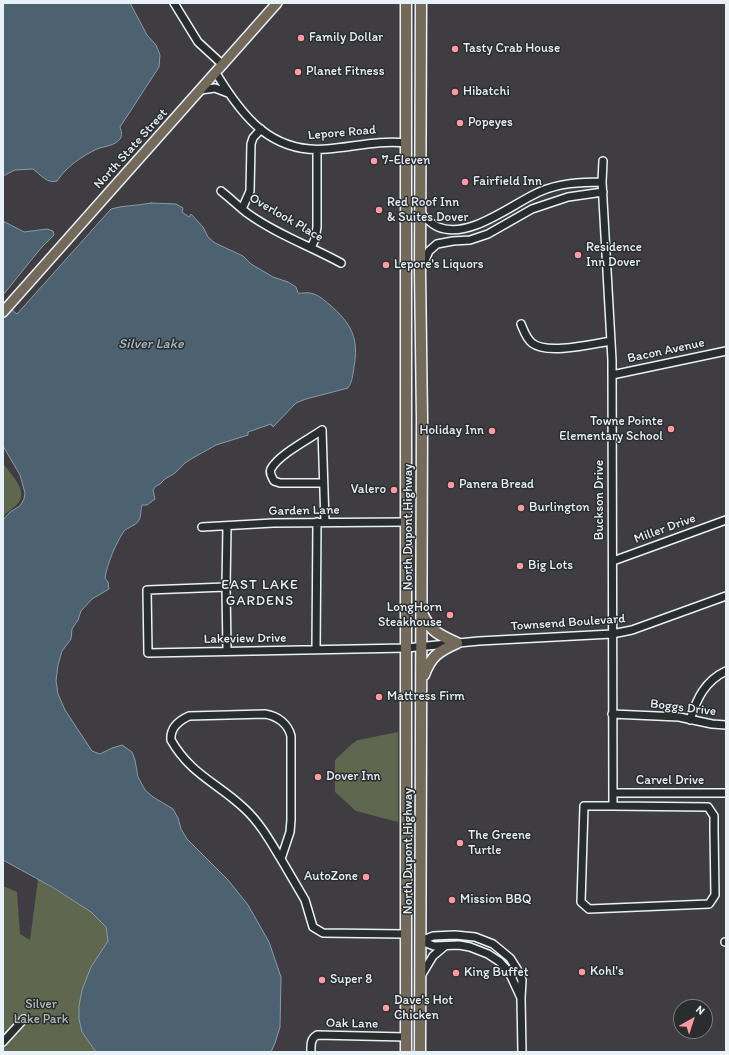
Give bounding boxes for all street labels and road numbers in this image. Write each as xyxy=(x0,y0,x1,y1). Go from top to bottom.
street label: North State Street xyxy=(91,106,171,192)
street label: Lepore Road xyxy=(307,122,377,144)
street label: Overlook Place xyxy=(246,190,326,246)
street label: Bacon Avenue xyxy=(626,335,706,367)
street label: Buckson Drive xyxy=(592,460,608,540)
street label: North Dupont Highway xyxy=(401,464,417,590)
street label: Garden Lane xyxy=(268,503,340,519)
street label: Miller Drive xyxy=(632,511,698,547)
street label: Townsend Boulevard xyxy=(510,611,626,635)
street label: Lakeview Drive xyxy=(203,630,287,648)
street label: Boggs Drive xyxy=(649,696,717,720)
street label: Carvel Drive xyxy=(636,773,704,789)
street label: North Dupont Highway xyxy=(401,788,417,914)
street label: Oak Lane xyxy=(326,1016,378,1032)

